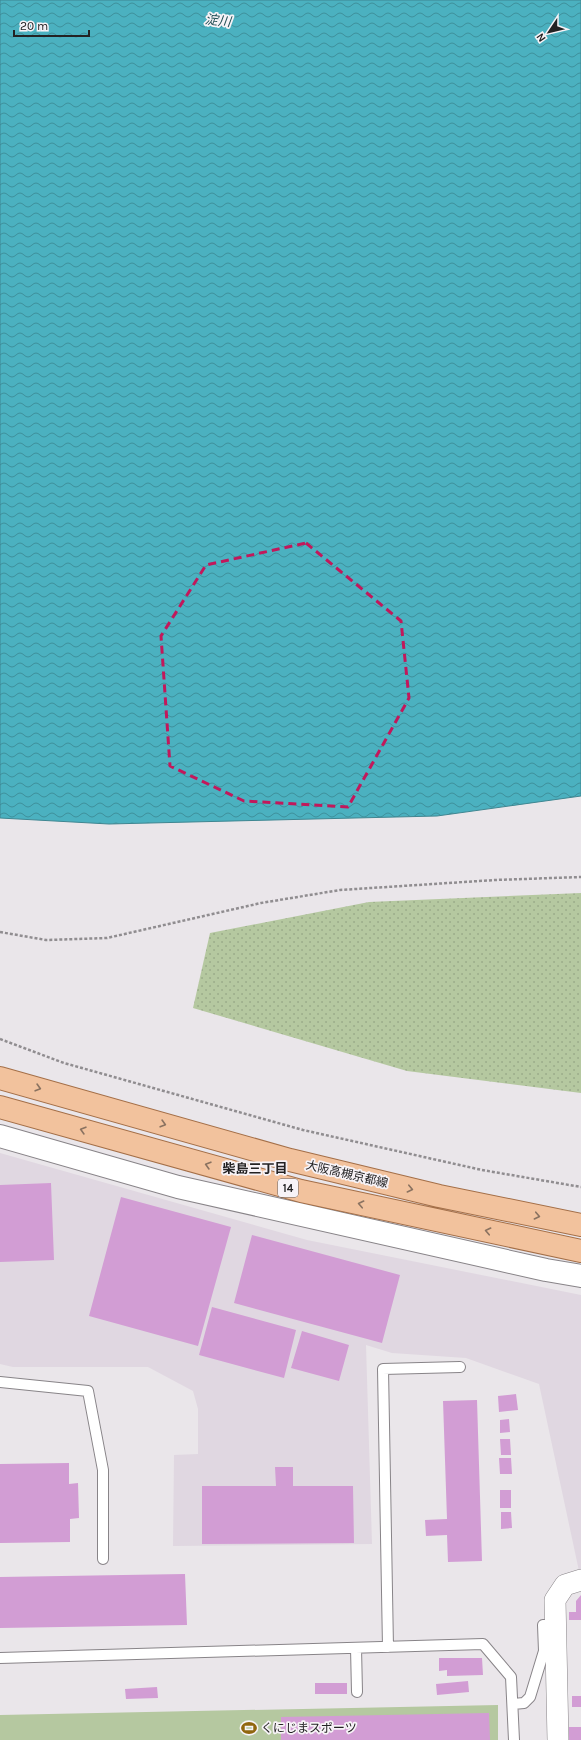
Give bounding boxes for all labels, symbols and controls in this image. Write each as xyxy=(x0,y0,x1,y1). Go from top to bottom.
scale bar xyxy=(14,12,89,38)
water label: 淀川 xyxy=(204,12,234,30)
north arrow xyxy=(529,12,569,52)
text: 20 m xyxy=(20,19,48,33)
text: N xyxy=(534,30,549,44)
one-way arrow xyxy=(34,1083,41,1092)
one-way arrow xyxy=(159,1119,166,1128)
one-way arrow xyxy=(79,1126,86,1135)
street label: 大阪高槻京都線 xyxy=(304,1158,390,1190)
one-way arrow xyxy=(205,1161,212,1170)
district label: 柴島三丁目 xyxy=(222,1161,288,1176)
road number: 14 xyxy=(278,1179,298,1197)
one-way arrow xyxy=(407,1184,413,1192)
one-way arrow xyxy=(358,1201,364,1209)
one-way arrow xyxy=(534,1211,540,1219)
one-way arrow xyxy=(485,1228,491,1236)
sports icon: くにじまスポーツ xyxy=(240,1719,258,1737)
place label: くにじまスポーツ xyxy=(261,1721,357,1735)

